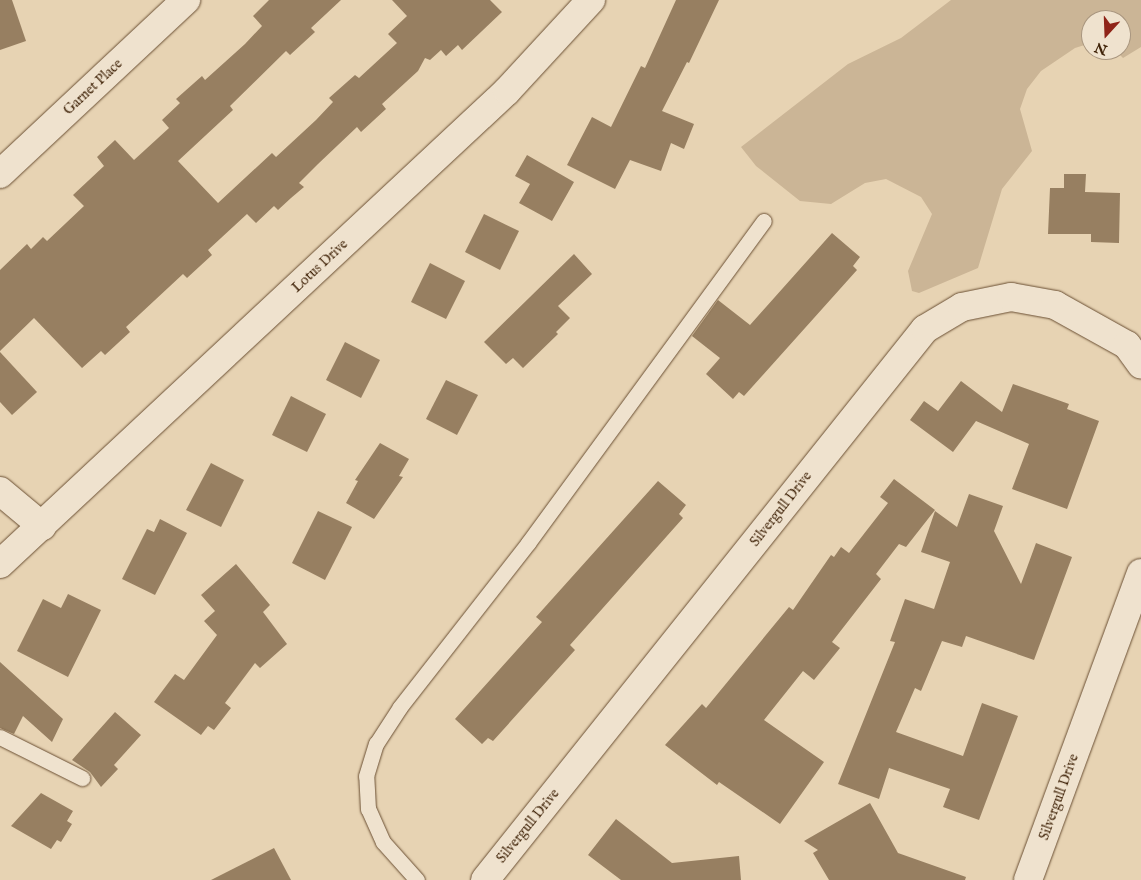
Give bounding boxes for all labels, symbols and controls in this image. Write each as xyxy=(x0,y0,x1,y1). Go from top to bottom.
north arrow xyxy=(1081,10,1131,60)
text: N xyxy=(1092,38,1110,59)
street label: Garnet Place xyxy=(60,55,126,119)
street label: Lotus Drive xyxy=(289,236,351,296)
street label: Silvergull Drive xyxy=(747,468,815,550)
street label: Silvergull Drive xyxy=(1036,752,1082,842)
street label: Silvergull Drive xyxy=(493,786,563,866)

